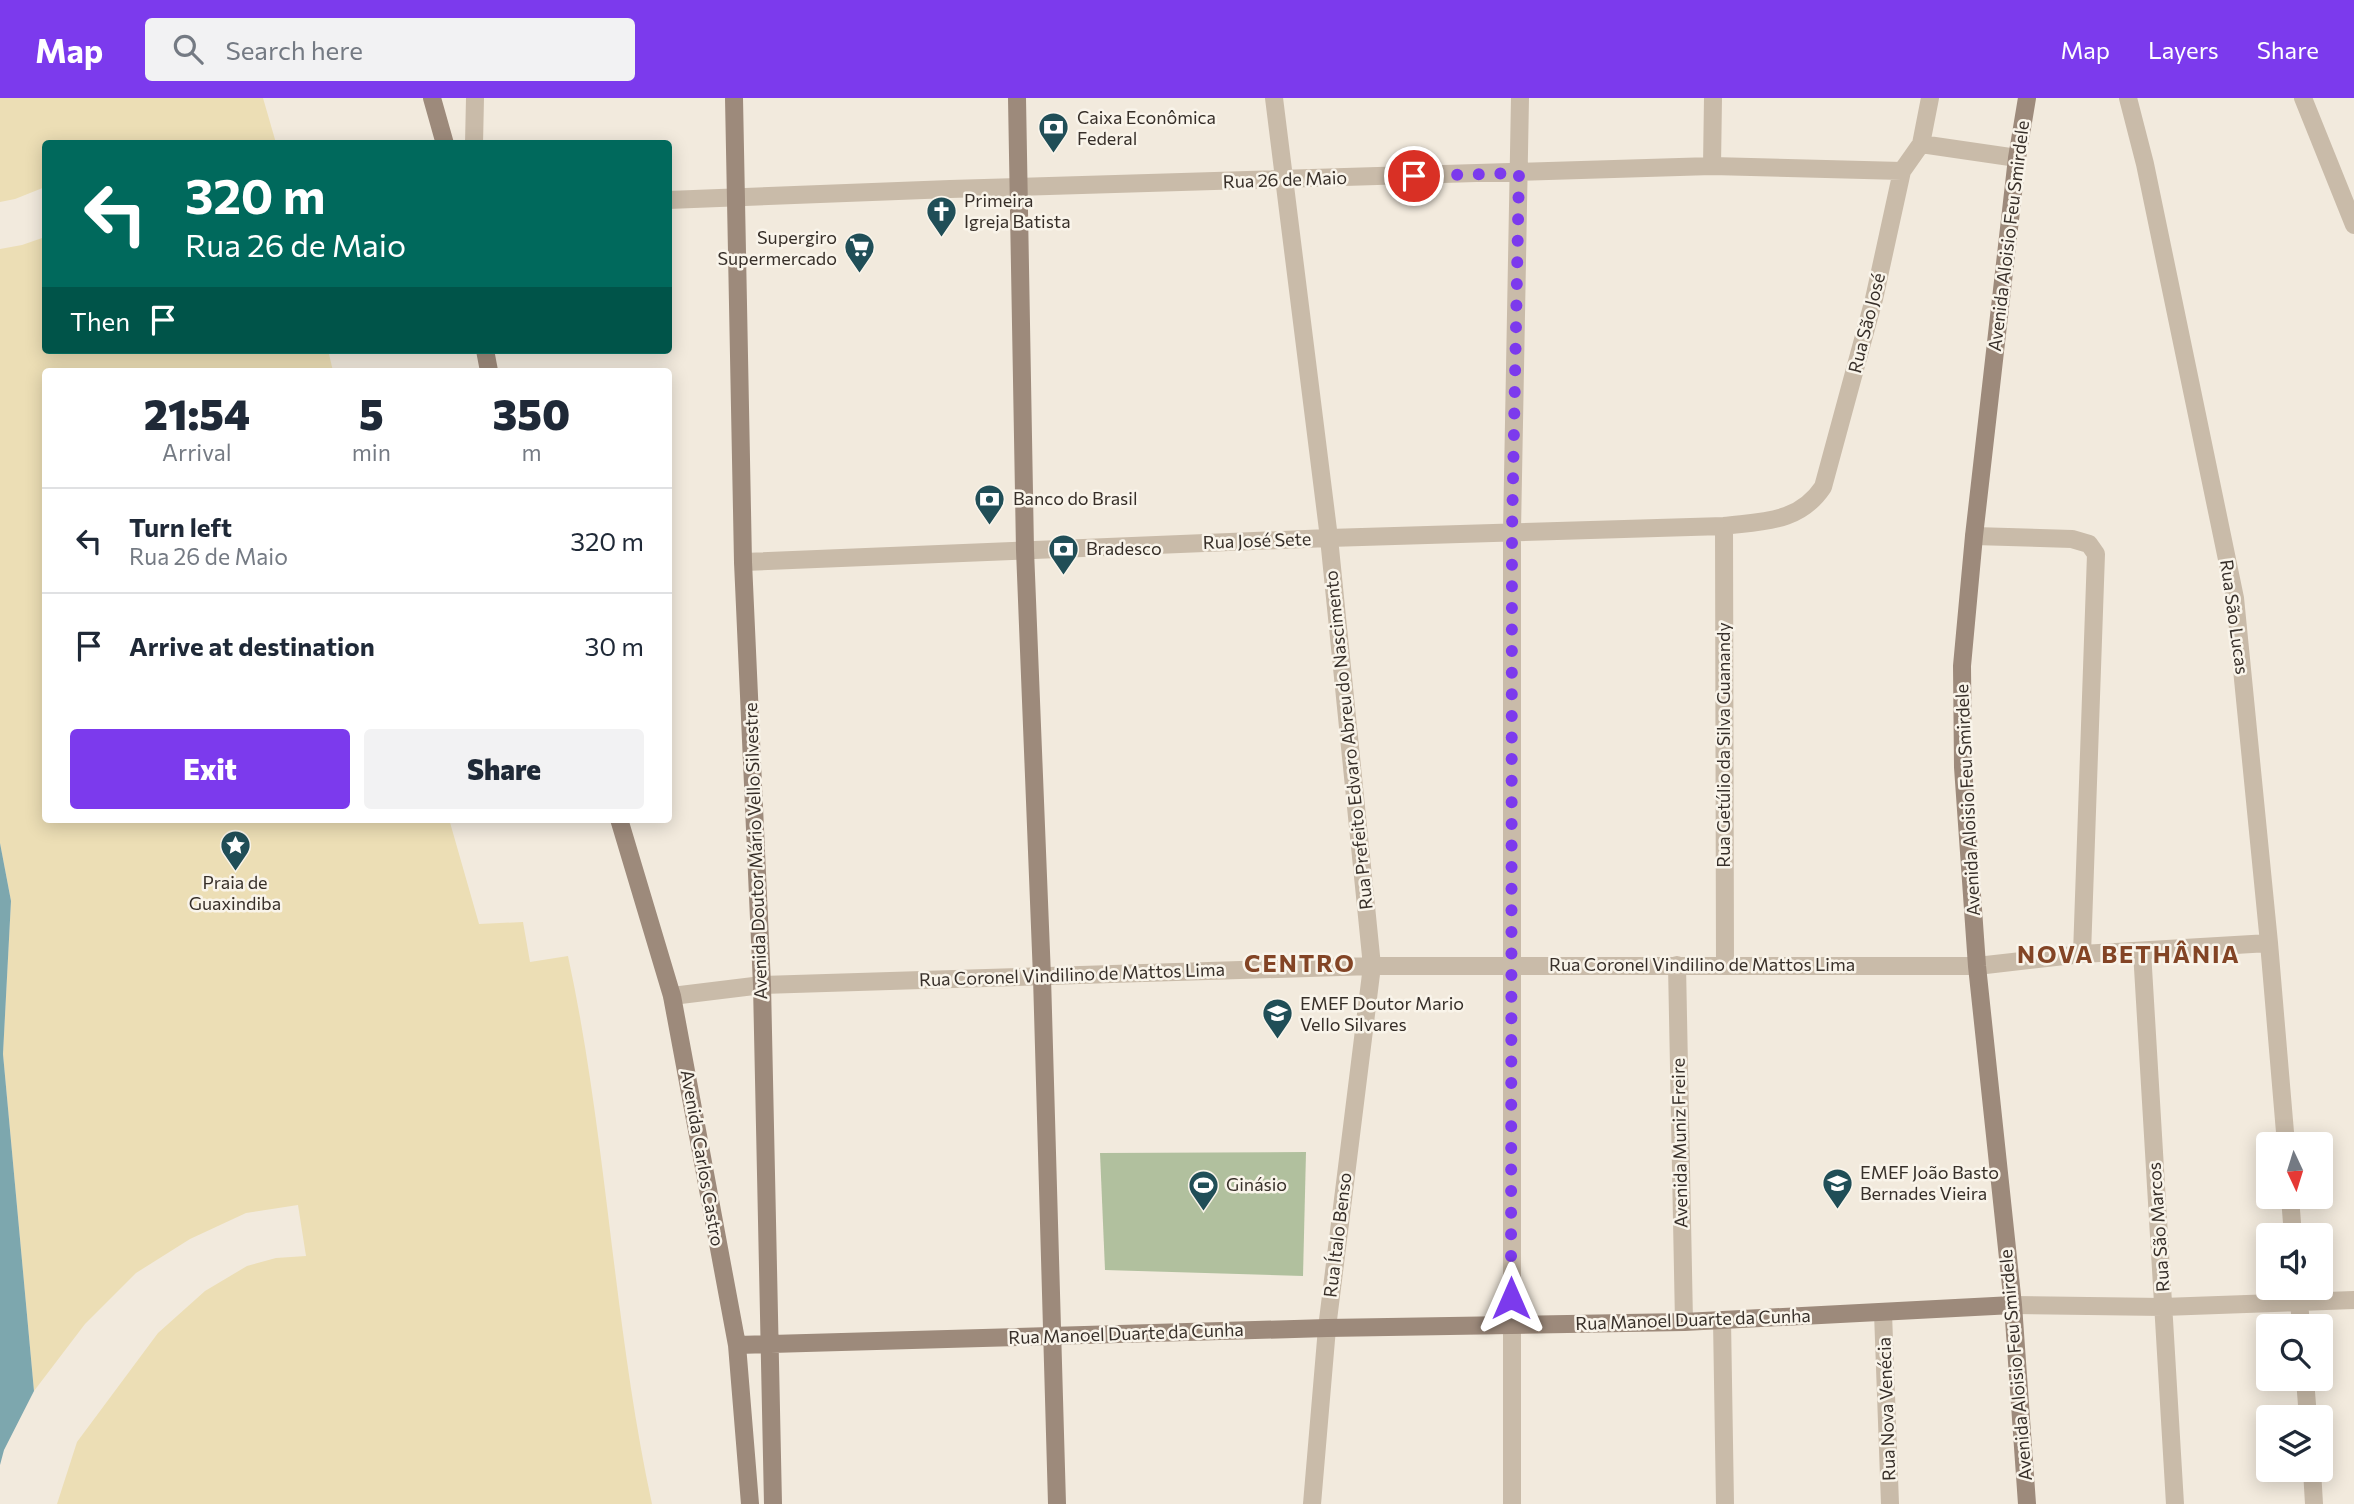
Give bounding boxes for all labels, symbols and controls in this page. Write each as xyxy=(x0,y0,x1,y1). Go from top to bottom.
search box xyxy=(145,18,635,81)
text: Map xyxy=(35,29,103,70)
icon: search xyxy=(169,30,207,68)
text: Search here xyxy=(225,34,363,65)
text: Map xyxy=(2061,35,2110,64)
text: Layers xyxy=(2148,35,2219,64)
text: Share xyxy=(2257,35,2319,64)
place label: Caixa Econômica Federal xyxy=(1077,106,1216,149)
bank icon: Caixa Econômica Federal xyxy=(1037,111,1071,155)
street label: Avenida Aloisio Feu Smirdele xyxy=(1983,119,2033,353)
pin xyxy=(1384,146,1444,206)
icon: arrive xyxy=(1395,157,1433,195)
text: 320 m xyxy=(185,164,326,224)
street label: Rua 26 de Maio xyxy=(1222,166,1347,192)
icon: left xyxy=(70,168,161,259)
place label: Primeira Igreja Batista xyxy=(964,189,1071,232)
church icon: Primeira Igreja Batista xyxy=(924,194,958,238)
text: Rua 26 de Maio xyxy=(185,224,406,264)
place label: Supergiro Supermercado xyxy=(718,226,837,269)
supermarket icon: Supergiro Supermercado xyxy=(843,231,877,275)
street label: Rua São José xyxy=(1843,270,1889,375)
icon: arrive xyxy=(144,301,182,339)
text: Then xyxy=(70,305,130,336)
text: 21:54 xyxy=(144,387,250,439)
text: 5 xyxy=(359,387,384,439)
text: 350 xyxy=(493,387,570,439)
text: Arrival xyxy=(162,438,232,466)
text: min xyxy=(352,438,391,466)
text: m xyxy=(521,438,541,466)
bank icon: Banco do Brasil xyxy=(973,482,1007,526)
place label: Banco do Brasil xyxy=(1013,487,1137,509)
text: Turn left xyxy=(129,511,232,542)
icon: left xyxy=(70,522,108,560)
text: 320 m xyxy=(570,525,644,556)
street label: Rua José Sete xyxy=(1202,527,1312,553)
bank icon: Bradesco xyxy=(1046,532,1080,576)
place label: Bradesco xyxy=(1086,537,1162,559)
text: Rua 26 de Maio xyxy=(129,542,288,570)
street label: Rua São Lucas xyxy=(2216,558,2254,676)
street label: Rua Prefeito Edvaro Abreu do Nascimento xyxy=(1319,569,1377,911)
street label: Rua Getúlio da Silva Guanandy xyxy=(1712,622,1734,868)
icon: arrive xyxy=(70,627,108,665)
text: Arrive at destination xyxy=(129,630,375,661)
text: 30 m xyxy=(585,630,644,661)
street label: Avenida Aloisio Feu Smirdele xyxy=(1950,683,1984,917)
street label: Avenida Doutor Mário Vello Silvestre xyxy=(739,702,771,1000)
button: Exit xyxy=(70,729,350,809)
button: Share xyxy=(364,729,644,809)
place icon: Praia de Guaxindiba xyxy=(218,828,252,872)
place label: Praia de Guaxindiba xyxy=(189,871,281,914)
district label: NOVA BETHÂNIA xyxy=(2017,939,2241,968)
district label: CENTRO xyxy=(1244,948,1356,977)
street label: Rua Coronel Vindilino de Mattos Lima xyxy=(1549,953,1855,975)
street label: Rua Coronel Vindilino de Mattos Lima xyxy=(919,958,1225,990)
place label: EMEF Doutor Mario Vello Silvares xyxy=(1300,992,1464,1035)
school or university icon: EMEF Doutor Mario Vello Silvares xyxy=(1260,997,1294,1041)
street label: Avenida Muniz Freire xyxy=(1667,1058,1691,1228)
street label: Avenida Carlos Castro xyxy=(677,1068,729,1248)
north arrow xyxy=(2256,1132,2333,1209)
map controls xyxy=(2256,1132,2333,1482)
place label: EMEF João Basto Bernades Vieira xyxy=(1860,1161,1999,1204)
street label: Rua São Marcos xyxy=(2142,1161,2174,1293)
school or university icon: EMEF João Basto Bernades Vieira xyxy=(1820,1166,1854,1210)
sports icon: Ginásio xyxy=(1186,1168,1220,1212)
street label: Rua Ítalo Benso xyxy=(1318,1171,1356,1299)
place label: Ginásio xyxy=(1226,1173,1287,1195)
button: sound xyxy=(2256,1223,2333,1300)
street label: Avenida Aloisio Feu Smirdele xyxy=(1994,1248,2036,1482)
position arrow xyxy=(1474,1261,1548,1335)
street label: Rua Manoel Duarte da Cunha xyxy=(1575,1304,1811,1334)
button: search xyxy=(2256,1314,2333,1391)
street label: Rua Manoel Duarte da Cunha xyxy=(1008,1318,1244,1348)
street label: Rua Nova Venécia xyxy=(1872,1337,1900,1481)
button: layers xyxy=(2256,1405,2333,1482)

